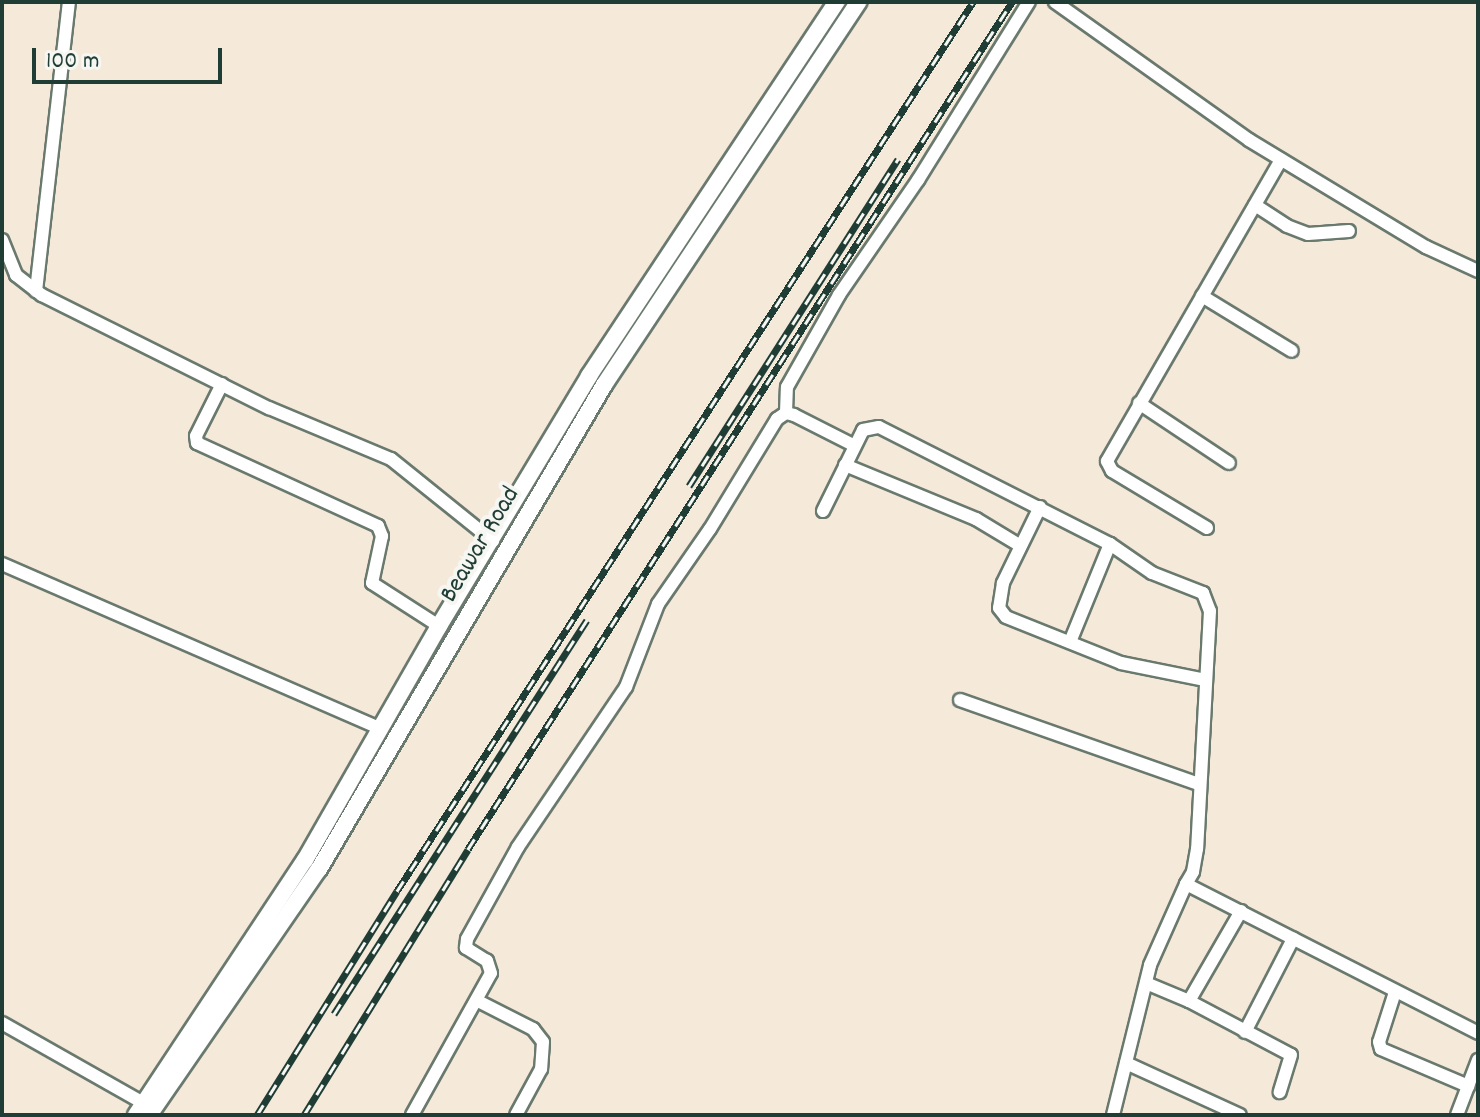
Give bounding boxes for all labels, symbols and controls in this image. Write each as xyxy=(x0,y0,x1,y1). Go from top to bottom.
scale bar xyxy=(36,32,226,82)
text: 100 m xyxy=(46,45,99,79)
street label: Beawar Road xyxy=(434,482,528,608)

